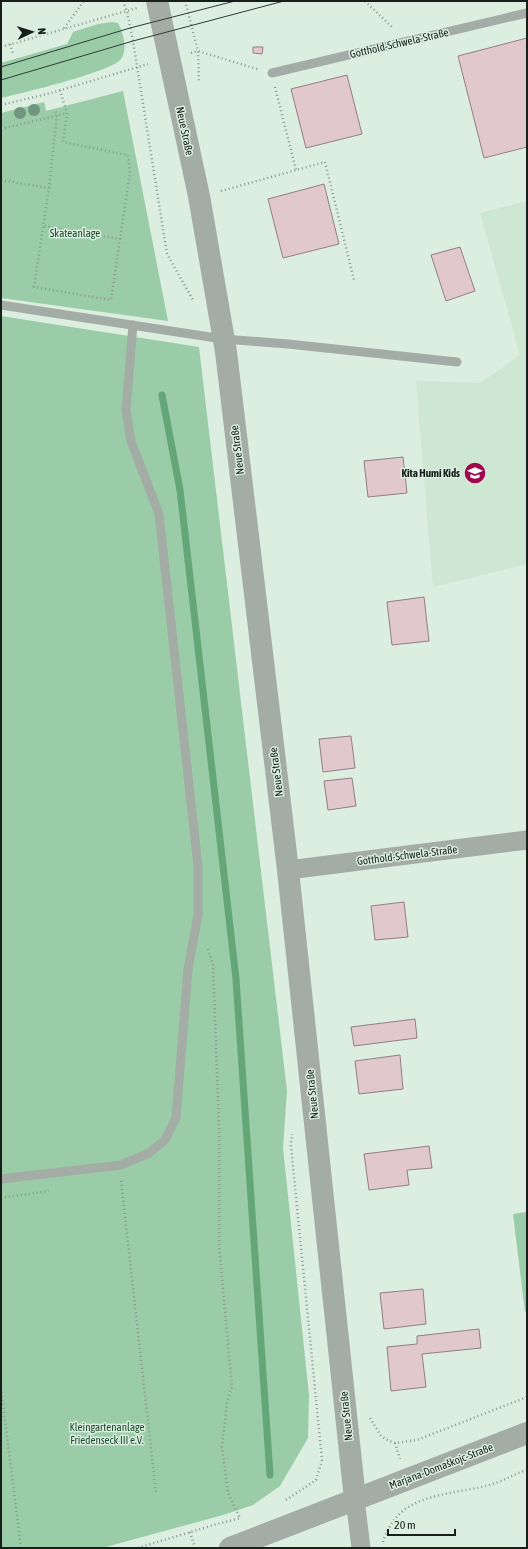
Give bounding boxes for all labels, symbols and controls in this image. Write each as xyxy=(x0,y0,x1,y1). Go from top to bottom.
north arrow xyxy=(12,12,52,52)
street label: Gotthold-Schwela-Straße xyxy=(348,26,450,60)
text: N xyxy=(36,28,48,35)
street label: Neue Straße xyxy=(174,106,196,156)
park label: Skateanlage xyxy=(50,227,100,239)
street label: Neue Straße xyxy=(228,425,246,475)
school or university icon: Kita Humi Kids xyxy=(462,460,488,486)
place label: Kita Humi Kids xyxy=(402,467,460,479)
street label: Neue Straße xyxy=(267,747,285,797)
street label: Gotthold-Schwela-Straße xyxy=(356,843,458,867)
street label: Neue Straße xyxy=(303,1069,321,1119)
street label: Neue Straße xyxy=(337,1391,355,1441)
park label: Kleingartenanlage Friedenseck III e.V. xyxy=(69,1421,145,1446)
street label: Marjana-Domaškojc-Straße xyxy=(387,1441,495,1491)
scale bar xyxy=(388,1511,455,1537)
text: 20 m xyxy=(394,1518,416,1532)

